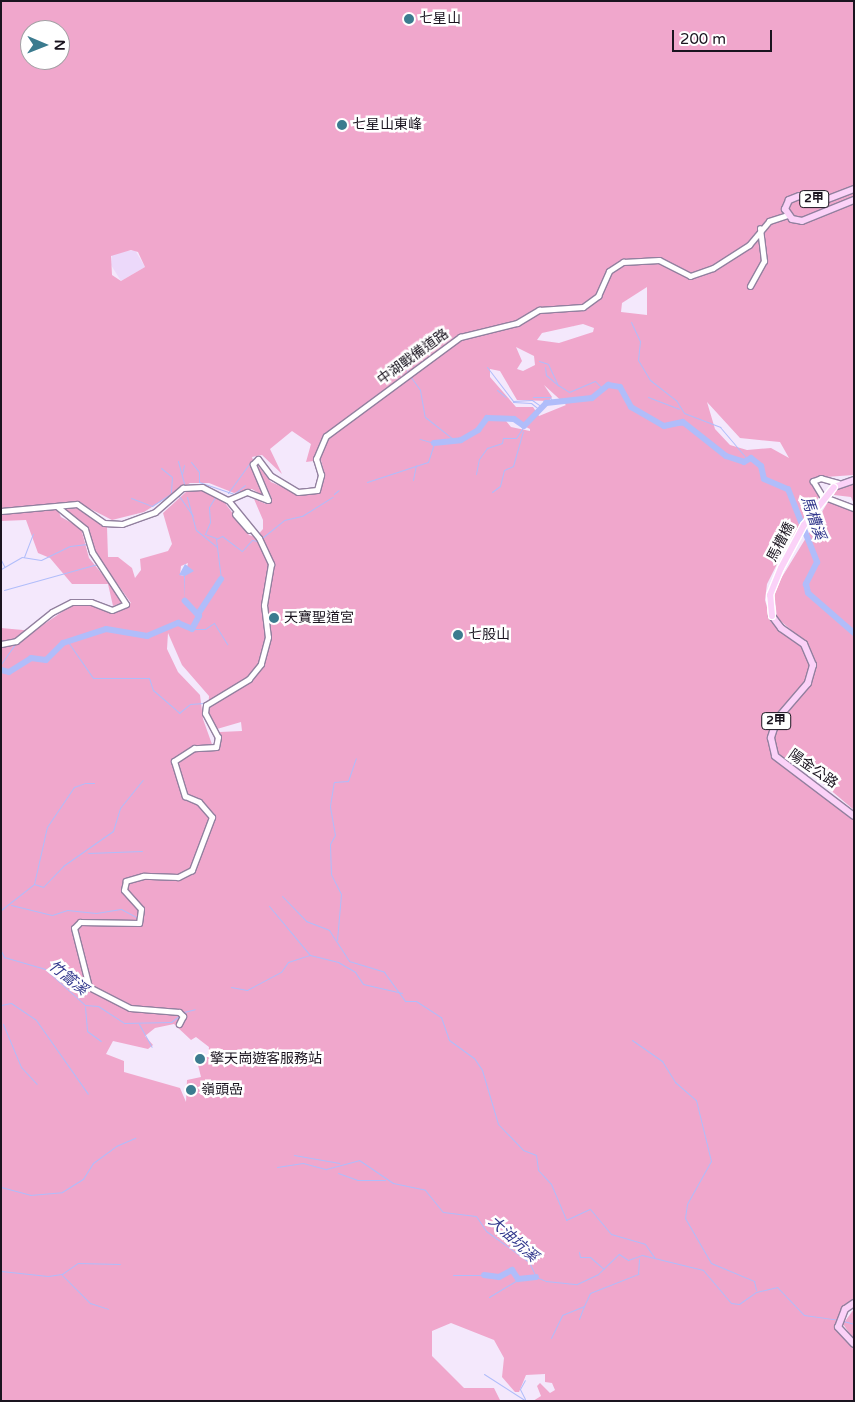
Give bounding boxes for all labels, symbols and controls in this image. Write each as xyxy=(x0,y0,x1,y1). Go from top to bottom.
place label: 七星山 xyxy=(419,11,461,27)
marker: 七星山 xyxy=(403,13,415,25)
north arrow xyxy=(20,20,70,70)
scale bar xyxy=(675,20,775,52)
text: 200 m xyxy=(680,30,726,48)
text: N xyxy=(51,39,68,51)
place label: 七星山東峰 xyxy=(352,117,422,133)
marker: 七星山東峰 xyxy=(336,119,348,131)
road number: 2甲 xyxy=(799,190,829,208)
street label: 中湖戰備道路 xyxy=(374,326,452,388)
water label: 馬槽溪 xyxy=(797,494,829,542)
street label: 馬槽橋 xyxy=(764,520,798,564)
place label: 天寶聖道宮 xyxy=(284,610,354,626)
marker: 天寶聖道宮 xyxy=(268,612,280,624)
place label: 七股山 xyxy=(468,627,510,643)
marker: 七股山 xyxy=(452,629,464,641)
road number: 2甲 xyxy=(761,711,791,730)
street label: 陽金公路 xyxy=(785,746,841,792)
water label: 竹篙溪 xyxy=(45,957,91,999)
place label: 擎天崗遊客服務站 xyxy=(210,1051,322,1067)
marker: 擎天崗遊客服務站 xyxy=(194,1053,206,1065)
place label: 嶺頭喦 xyxy=(201,1082,243,1098)
marker: 嶺頭喦 xyxy=(185,1084,197,1096)
water label: 大油坑溪 xyxy=(485,1212,541,1266)

